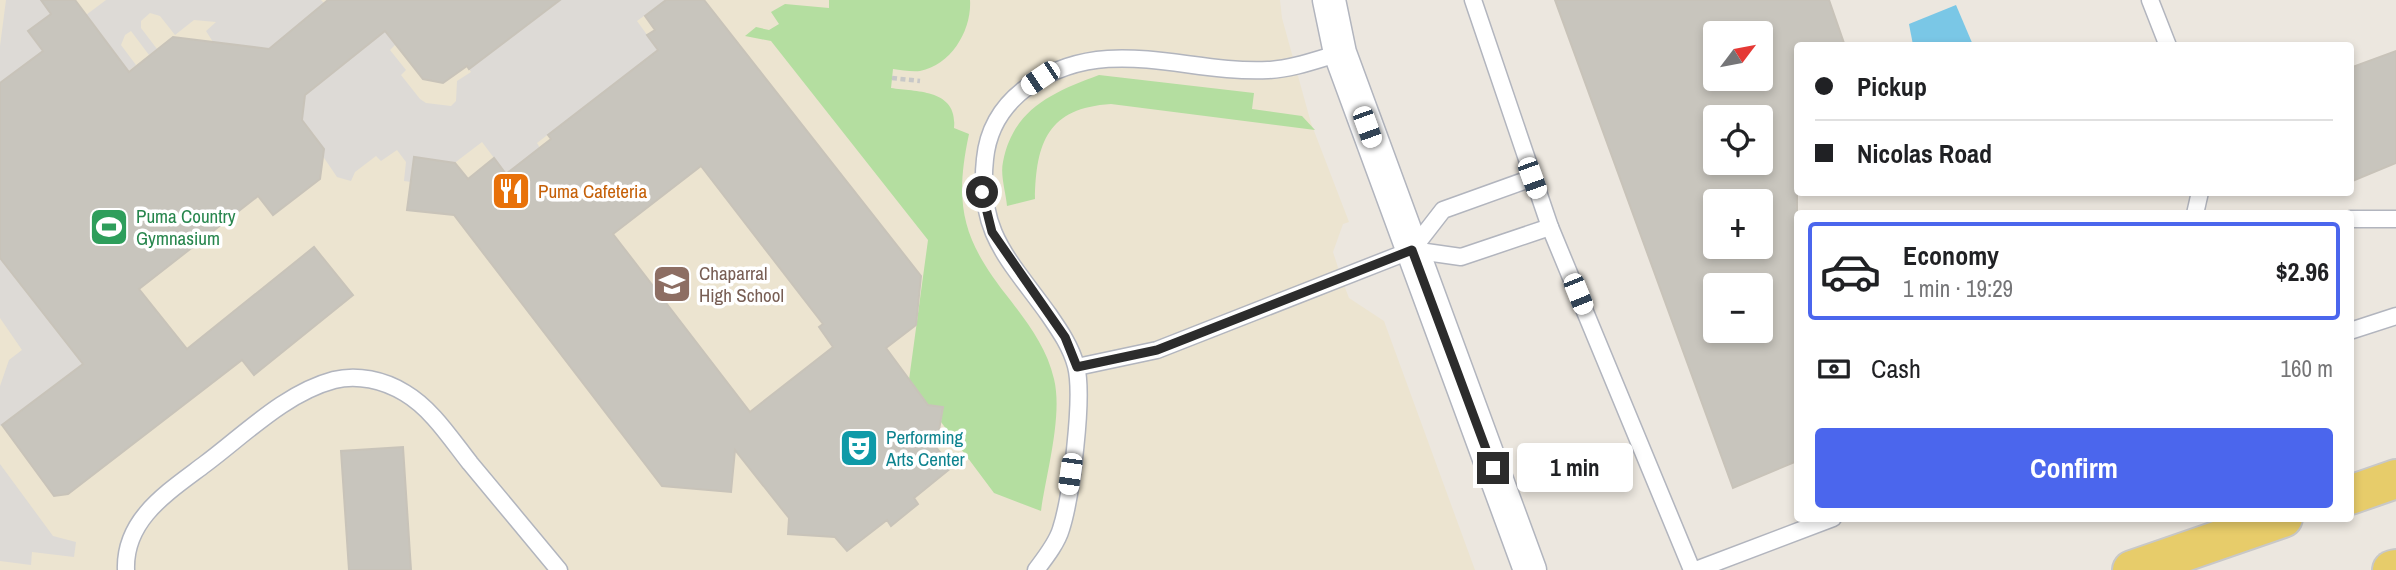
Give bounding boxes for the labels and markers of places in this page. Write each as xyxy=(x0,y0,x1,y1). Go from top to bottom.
restaurant icon: Puma Cafeteria xyxy=(490,170,532,212)
place label: Puma Cafeteria xyxy=(538,178,647,204)
place label: Puma Country Gymnasium xyxy=(136,203,236,251)
sports icon: Puma Country Gymnasium xyxy=(88,206,130,248)
place label: Chaparral High School xyxy=(699,260,784,308)
school or university icon: Chaparral High School xyxy=(651,263,693,305)
place label: Performing Arts Center xyxy=(885,424,966,472)
theatre icon: Performing Arts Center xyxy=(838,427,880,469)

